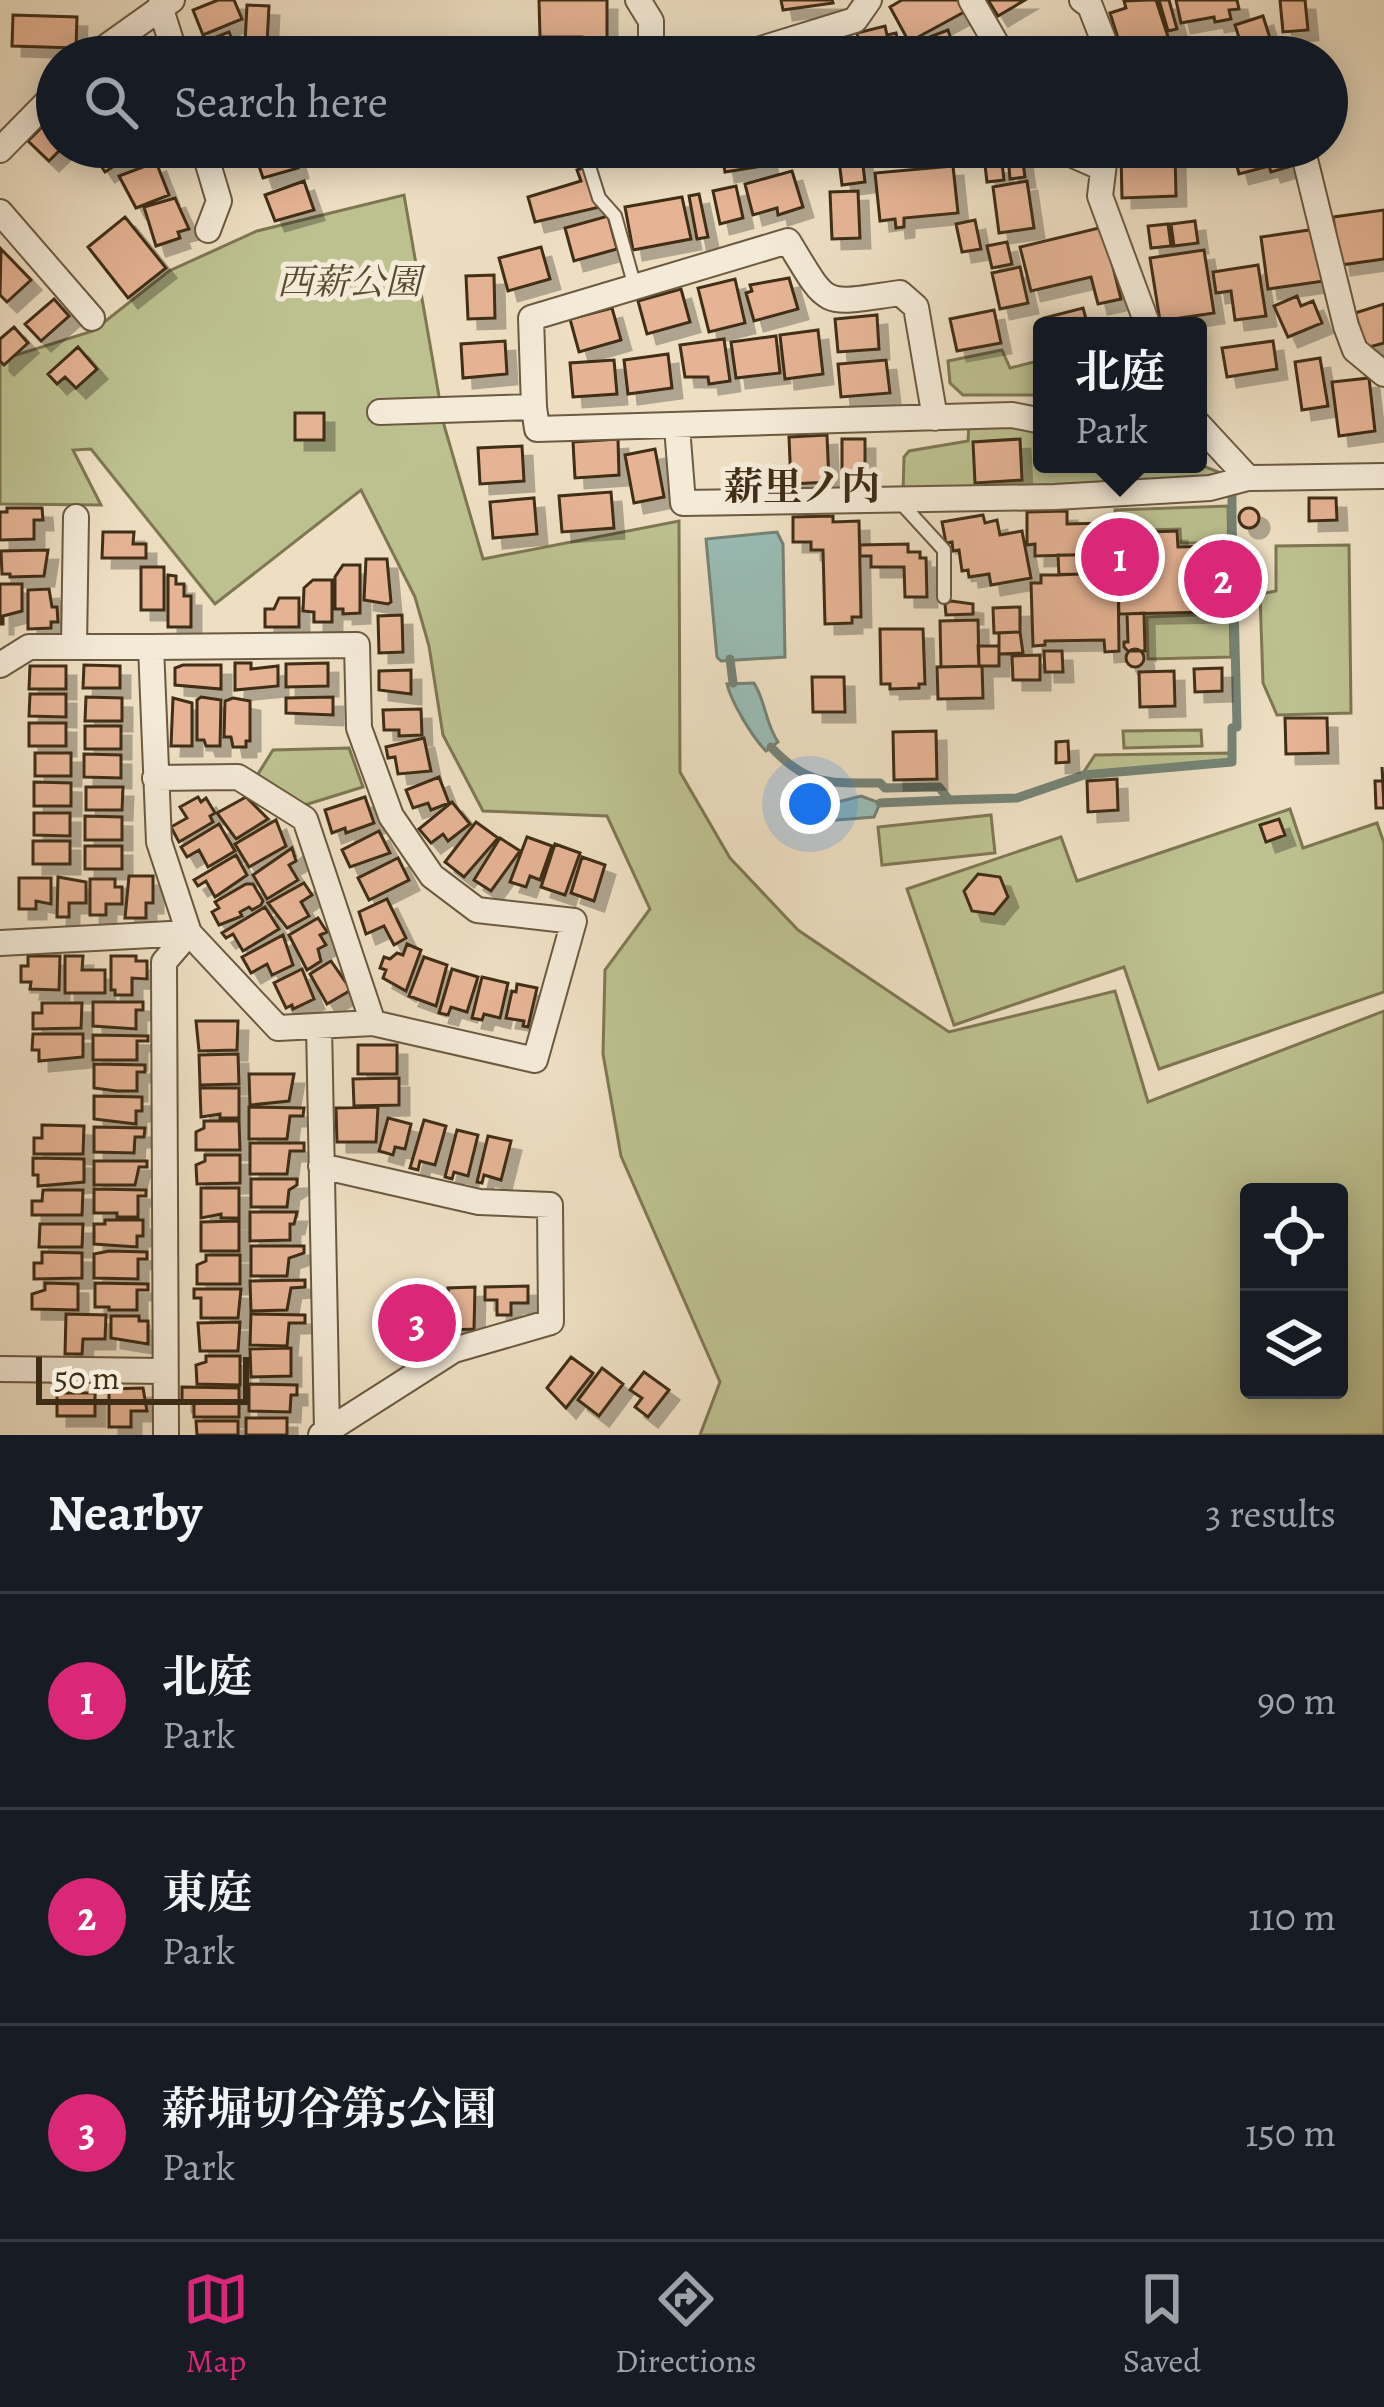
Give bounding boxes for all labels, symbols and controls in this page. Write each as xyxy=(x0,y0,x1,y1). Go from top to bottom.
search box xyxy=(36,36,1348,168)
icon: search xyxy=(78,69,144,135)
text: Search here xyxy=(174,71,388,133)
park label: 西薪公園 xyxy=(277,257,426,306)
popup xyxy=(1033,317,1207,473)
text: 北庭 xyxy=(1075,341,1165,403)
text: Park xyxy=(1075,403,1148,456)
district label: 薪里ノ内 xyxy=(724,460,880,513)
pin: 1 xyxy=(1081,512,1159,602)
pin: 2 xyxy=(1184,534,1262,624)
your location xyxy=(780,774,840,834)
map controls xyxy=(1240,1183,1348,1399)
button: locate xyxy=(1240,1183,1348,1291)
pin: 3 xyxy=(378,1278,456,1368)
button: layers xyxy=(1240,1291,1348,1399)
scale bar xyxy=(36,1351,249,1404)
text: 50 m xyxy=(54,1355,120,1400)
text: Nearby xyxy=(48,1478,202,1548)
text: 3 results xyxy=(1205,1487,1336,1540)
text: 北庭 xyxy=(162,1646,252,1708)
text: 1 xyxy=(80,1674,94,1727)
text: 90 m xyxy=(1257,1674,1336,1727)
text: Park xyxy=(162,1708,235,1761)
text: 東庭 xyxy=(162,1862,252,1924)
text: 2 xyxy=(78,1890,96,1943)
text: 110 m xyxy=(1248,1890,1336,1943)
text: Park xyxy=(162,1924,235,1977)
text: 薪堀切谷第5公園 xyxy=(162,2078,496,2140)
text: 3 xyxy=(79,2106,95,2159)
text: 150 m xyxy=(1245,2106,1336,2159)
text: Park xyxy=(162,2140,235,2193)
tab: Map xyxy=(183,2266,249,2383)
tab: Directions xyxy=(615,2266,757,2383)
tab: Saved xyxy=(1123,2266,1201,2383)

